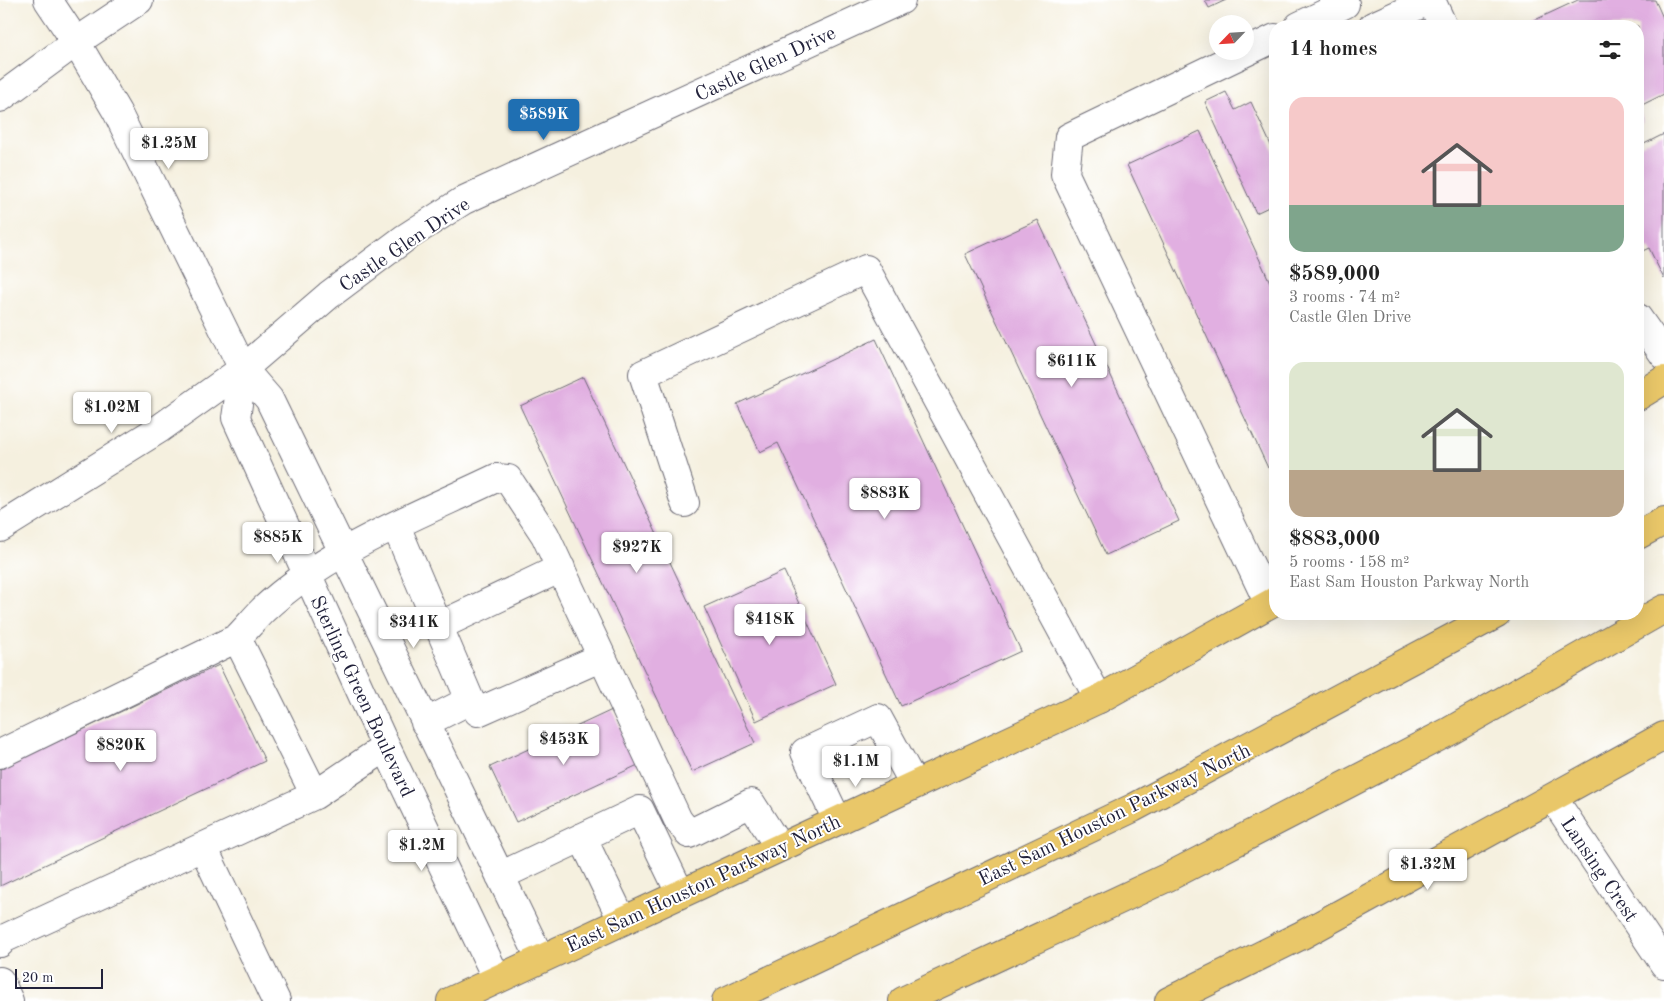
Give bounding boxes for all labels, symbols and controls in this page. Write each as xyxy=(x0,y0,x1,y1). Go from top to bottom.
north arrow xyxy=(1209,15,1254,60)
map controls xyxy=(1209,15,1254,60)
street label: Castle Glen Drive xyxy=(692,24,839,106)
icon: filters xyxy=(1596,36,1624,64)
text: 14 homes xyxy=(1289,39,1377,60)
pin: $589K xyxy=(509,98,579,141)
text: $589K xyxy=(519,107,569,123)
pin: $1.25M xyxy=(128,128,210,170)
icon: home xyxy=(1412,130,1502,220)
text: $1.25M xyxy=(141,136,197,152)
street label: Castle Glen Drive xyxy=(336,195,474,297)
text: $589,000 xyxy=(1289,264,1380,285)
text: 3 rooms · 74 m² xyxy=(1289,290,1400,306)
text: Castle Glen Drive xyxy=(1289,310,1411,326)
pin: $611K xyxy=(1037,346,1107,388)
text: $611K xyxy=(1047,354,1097,370)
pin: $1.02M xyxy=(71,392,153,434)
icon: home xyxy=(1412,395,1502,485)
text: $1.02M xyxy=(84,400,140,416)
pin: $883K xyxy=(850,478,920,520)
text: $883K xyxy=(860,486,910,502)
pin: $885K xyxy=(243,522,313,564)
text: $883,000 xyxy=(1289,529,1380,550)
text: $885K xyxy=(253,530,303,546)
pin: $927K xyxy=(602,532,672,574)
text: $927K xyxy=(612,540,662,556)
text: 5 rooms · 158 m² xyxy=(1289,555,1409,571)
text: East Sam Houston Parkway North xyxy=(1289,575,1529,591)
street label: Sterling Green Boulevard xyxy=(306,593,417,801)
pin: $418K xyxy=(735,604,805,646)
pin: $341K xyxy=(379,606,449,649)
text: $418K xyxy=(745,612,795,628)
text: $341K xyxy=(389,615,439,631)
pin: $453K xyxy=(529,724,599,766)
pin: $820K xyxy=(86,730,156,772)
text: $453K xyxy=(539,732,589,748)
text: $820K xyxy=(96,738,146,754)
street label: East Sam Houston Parkway North xyxy=(976,741,1254,891)
pin: $1.1M xyxy=(821,746,891,788)
text: $1.1M xyxy=(833,754,879,770)
street label: East Sam Houston Parkway North xyxy=(564,812,844,957)
street label: Lansing Crest xyxy=(1556,814,1641,926)
pin: $1.2M xyxy=(387,830,457,872)
text: $1.2M xyxy=(399,838,445,854)
pin: $1.32M xyxy=(1387,848,1469,891)
text: $1.32M xyxy=(1400,857,1456,873)
scale bar xyxy=(15,966,102,989)
text: 20 m xyxy=(22,971,53,985)

